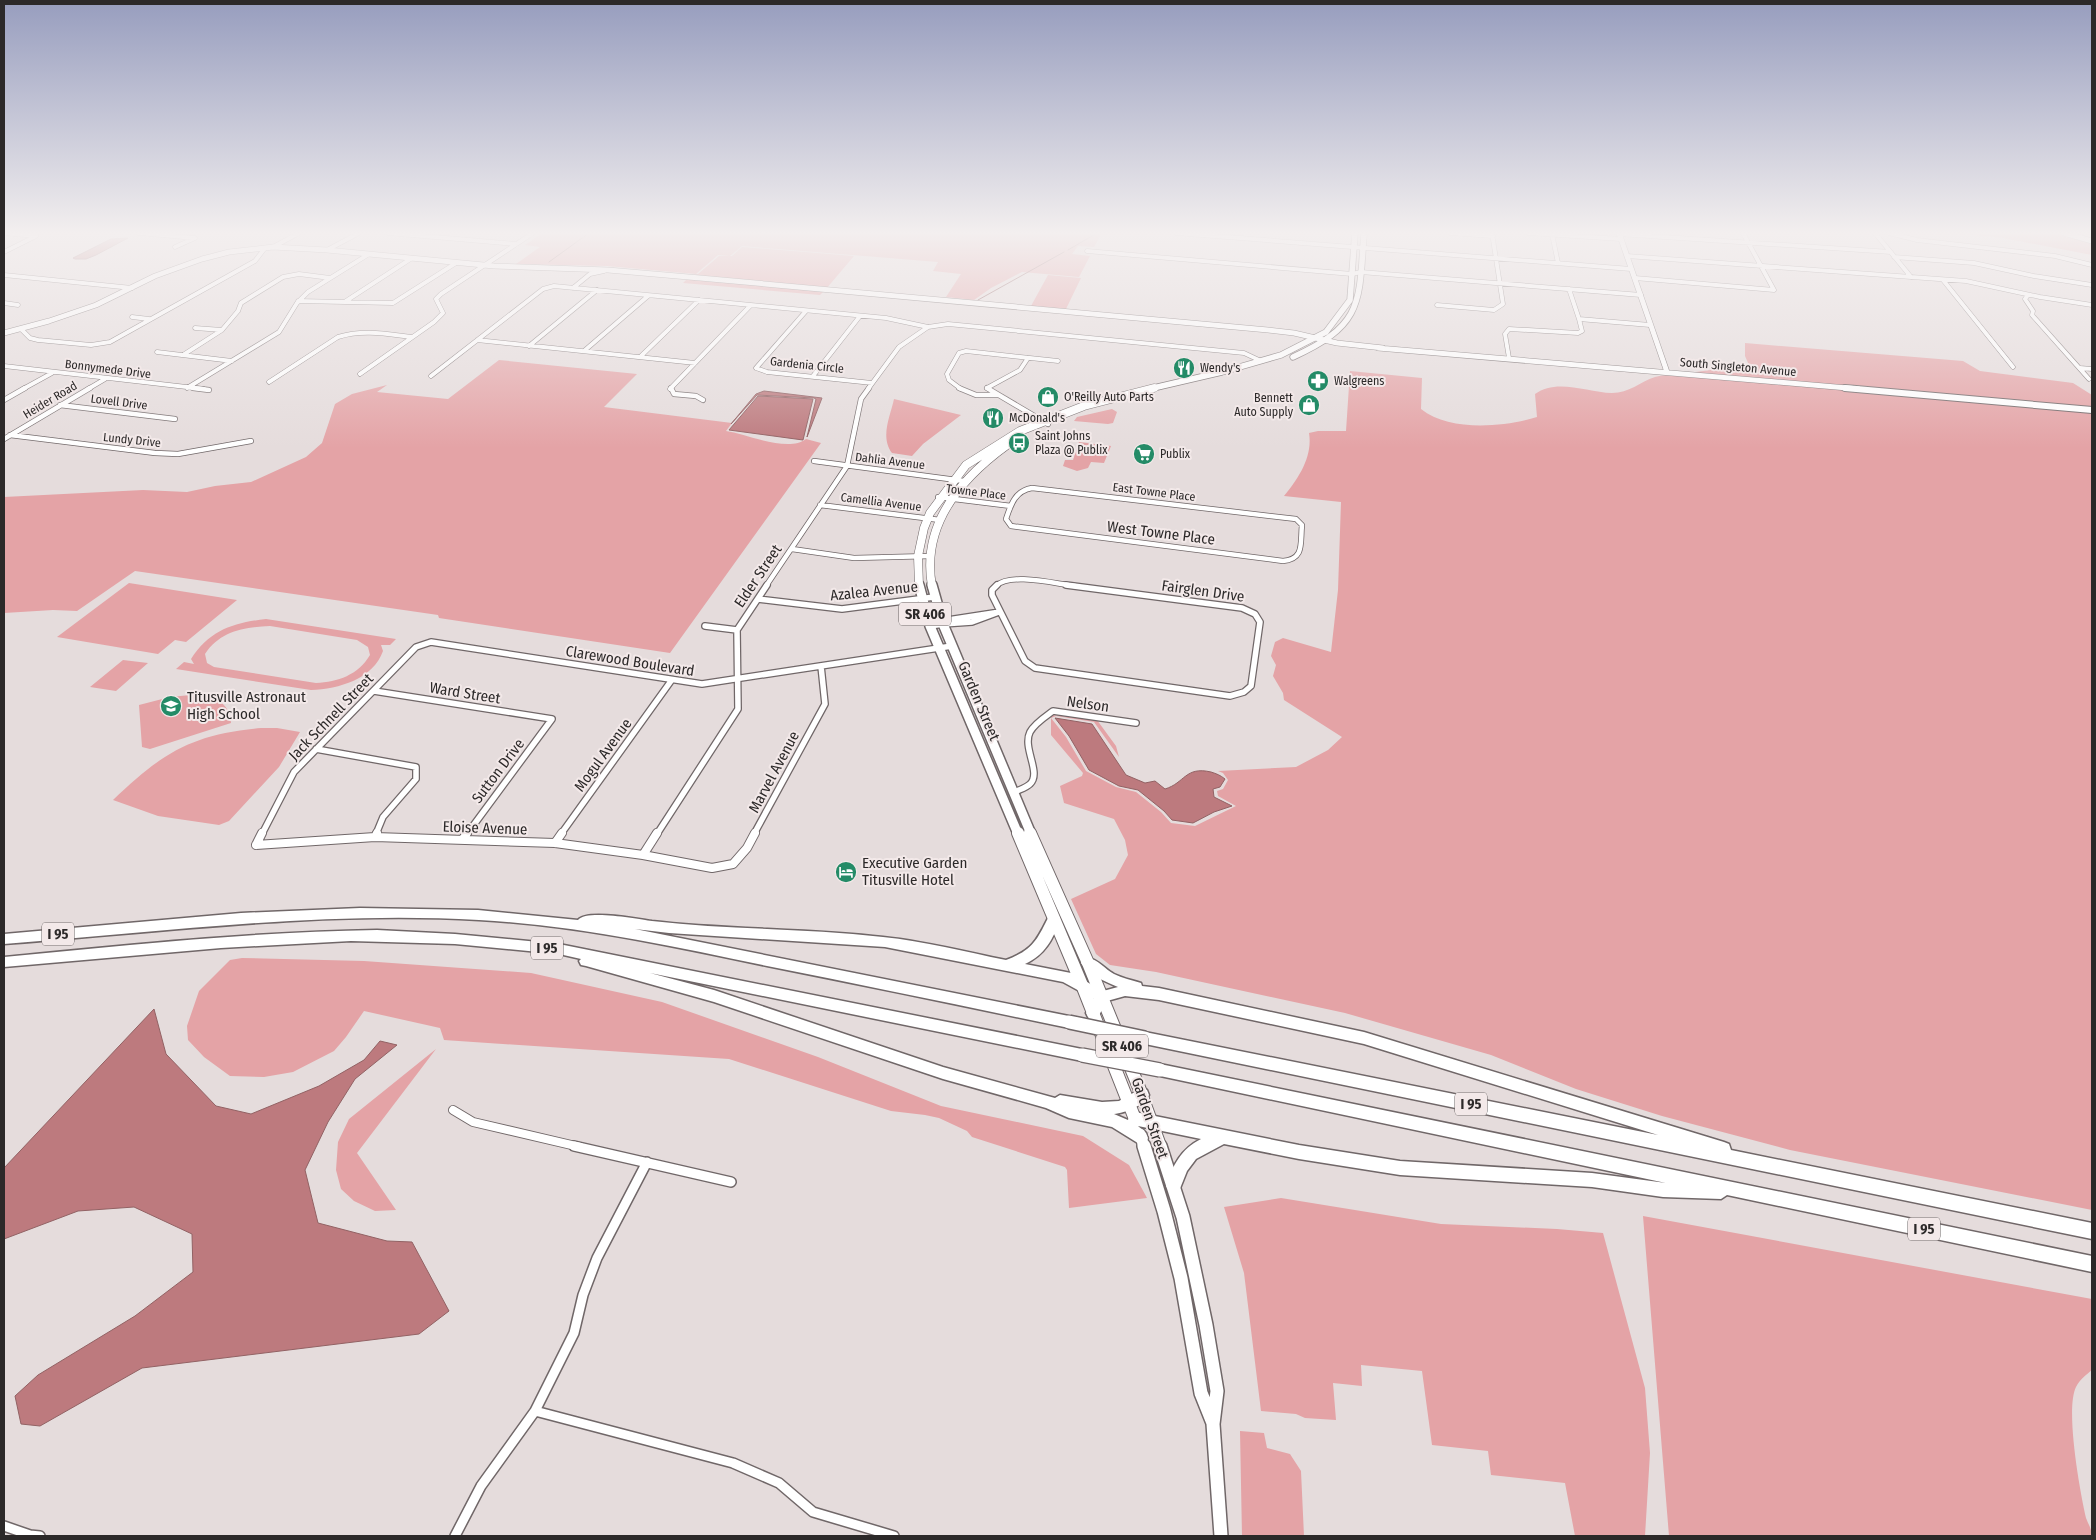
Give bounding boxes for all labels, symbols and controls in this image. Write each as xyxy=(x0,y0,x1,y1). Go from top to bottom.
street label: Gardenia Circle xyxy=(769,354,845,376)
street label: South Singleton Avenue xyxy=(1679,355,1797,379)
restaurant icon: Wendy's xyxy=(1172,356,1196,380)
street label: Bonnymede Drive xyxy=(64,357,152,381)
place label: Wendy's xyxy=(1200,361,1240,375)
pharmacy icon: Walgreens xyxy=(1306,369,1330,393)
place label: Walgreens xyxy=(1334,374,1384,388)
street label: Heider Road xyxy=(20,378,80,422)
shop icon: O'Reilly Auto Parts xyxy=(1036,385,1060,409)
place label: O'Reilly Auto Parts xyxy=(1064,390,1154,404)
place label: Bennett Auto Supply xyxy=(1234,391,1294,419)
street label: Lovell Drive xyxy=(90,392,148,412)
shop icon: Bennett Auto Supply xyxy=(1297,393,1321,417)
restaurant icon: McDonald's xyxy=(981,406,1005,430)
place label: McDonald's xyxy=(1009,411,1065,425)
place label: Saint Johns Plaza @ Publix xyxy=(1035,429,1108,457)
street label: Lundy Drive xyxy=(103,430,162,450)
bus stop icon: Saint Johns Plaza @ Publix xyxy=(1007,431,1031,455)
supermarket icon: Publix xyxy=(1132,442,1156,466)
place label: Publix xyxy=(1160,447,1191,461)
street label: Dahlia Avenue xyxy=(854,450,926,472)
street label: East Towne Place xyxy=(1112,480,1196,504)
street label: Towne Place xyxy=(945,481,1007,503)
street label: Camellia Avenue xyxy=(840,490,922,514)
street label: West Towne Place xyxy=(1106,517,1216,549)
street label: Elder Street xyxy=(730,541,786,611)
street label: Fairglen Drive xyxy=(1160,576,1246,606)
street label: Azalea Avenue xyxy=(829,577,919,605)
road number: SR 406 xyxy=(899,602,951,626)
street label: Clarewood Boulevard xyxy=(564,642,696,680)
street label: Garden Street xyxy=(954,659,1004,744)
street label: Jack Schnell Street xyxy=(285,670,377,764)
street label: Ward Street xyxy=(428,679,502,707)
place label: Titusville Astronaut High School xyxy=(187,688,306,723)
street label: Nelson xyxy=(1066,692,1110,716)
school or university icon: Titusville Astronaut High School xyxy=(159,694,183,718)
street label: Mogul Avenue xyxy=(570,715,636,795)
street label: Marvel Avenue xyxy=(745,728,803,816)
street label: Sutton Drive xyxy=(468,735,528,807)
street label: Eloise Avenue xyxy=(442,818,528,838)
place label: Executive Garden Titusville Hotel xyxy=(862,854,967,889)
hotel icon: Executive Garden Titusville Hotel xyxy=(834,860,858,884)
road number: I 95 xyxy=(42,922,74,946)
road number: I 95 xyxy=(531,936,563,960)
road number: SR 406 xyxy=(1096,1034,1148,1058)
street label: Garden Street xyxy=(1128,1075,1172,1161)
road number: I 95 xyxy=(1455,1092,1487,1116)
road number: I 95 xyxy=(1908,1218,1940,1240)

